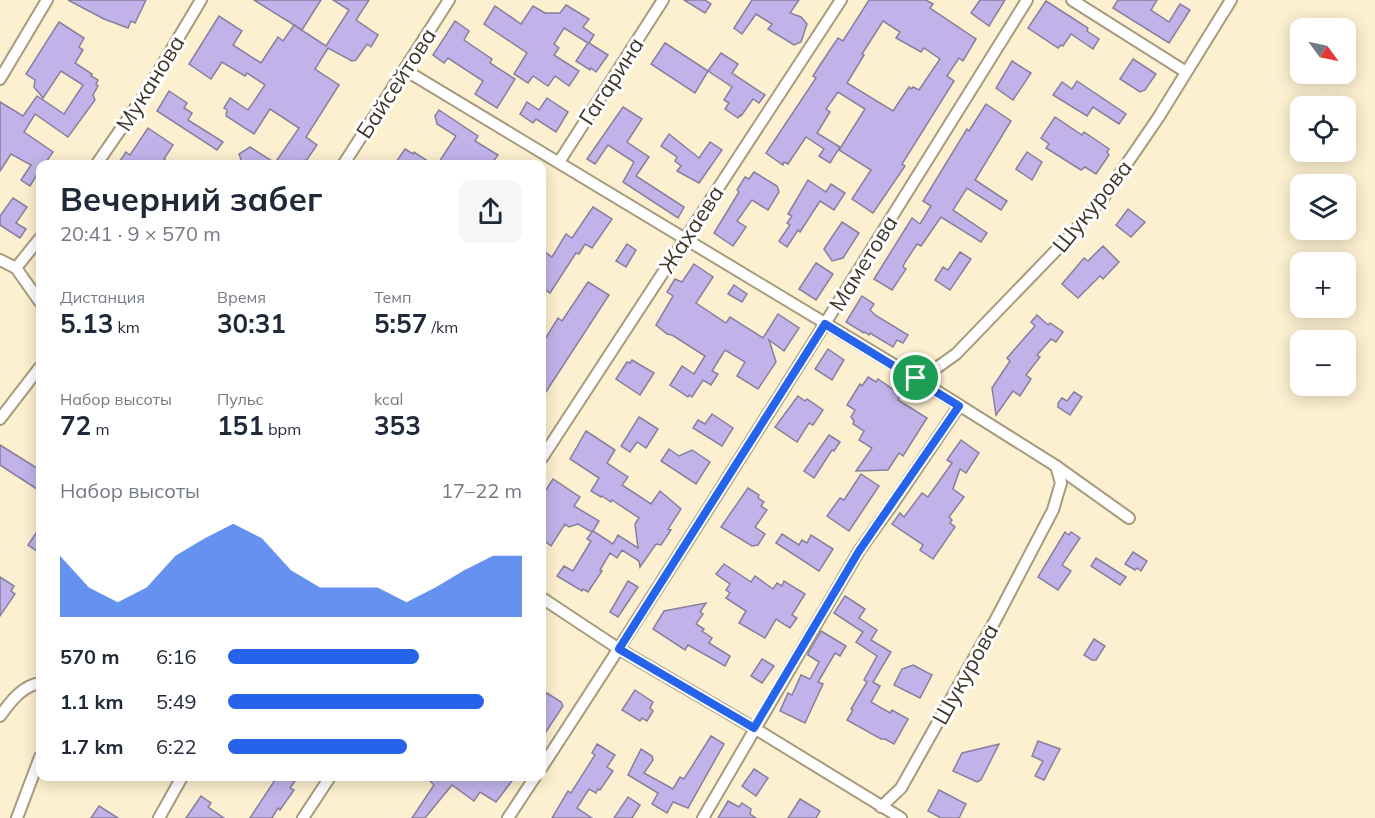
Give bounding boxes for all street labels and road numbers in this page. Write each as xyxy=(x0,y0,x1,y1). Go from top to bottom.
street label: Байсейтова xyxy=(350,22,442,144)
street label: Муканова xyxy=(110,30,190,136)
street label: Гагарина xyxy=(572,32,650,130)
street label: Шукурова xyxy=(1046,154,1138,258)
street label: Жахаева xyxy=(652,180,730,278)
street label: Маметова xyxy=(823,210,903,316)
street label: Шукурова xyxy=(926,619,1004,729)

